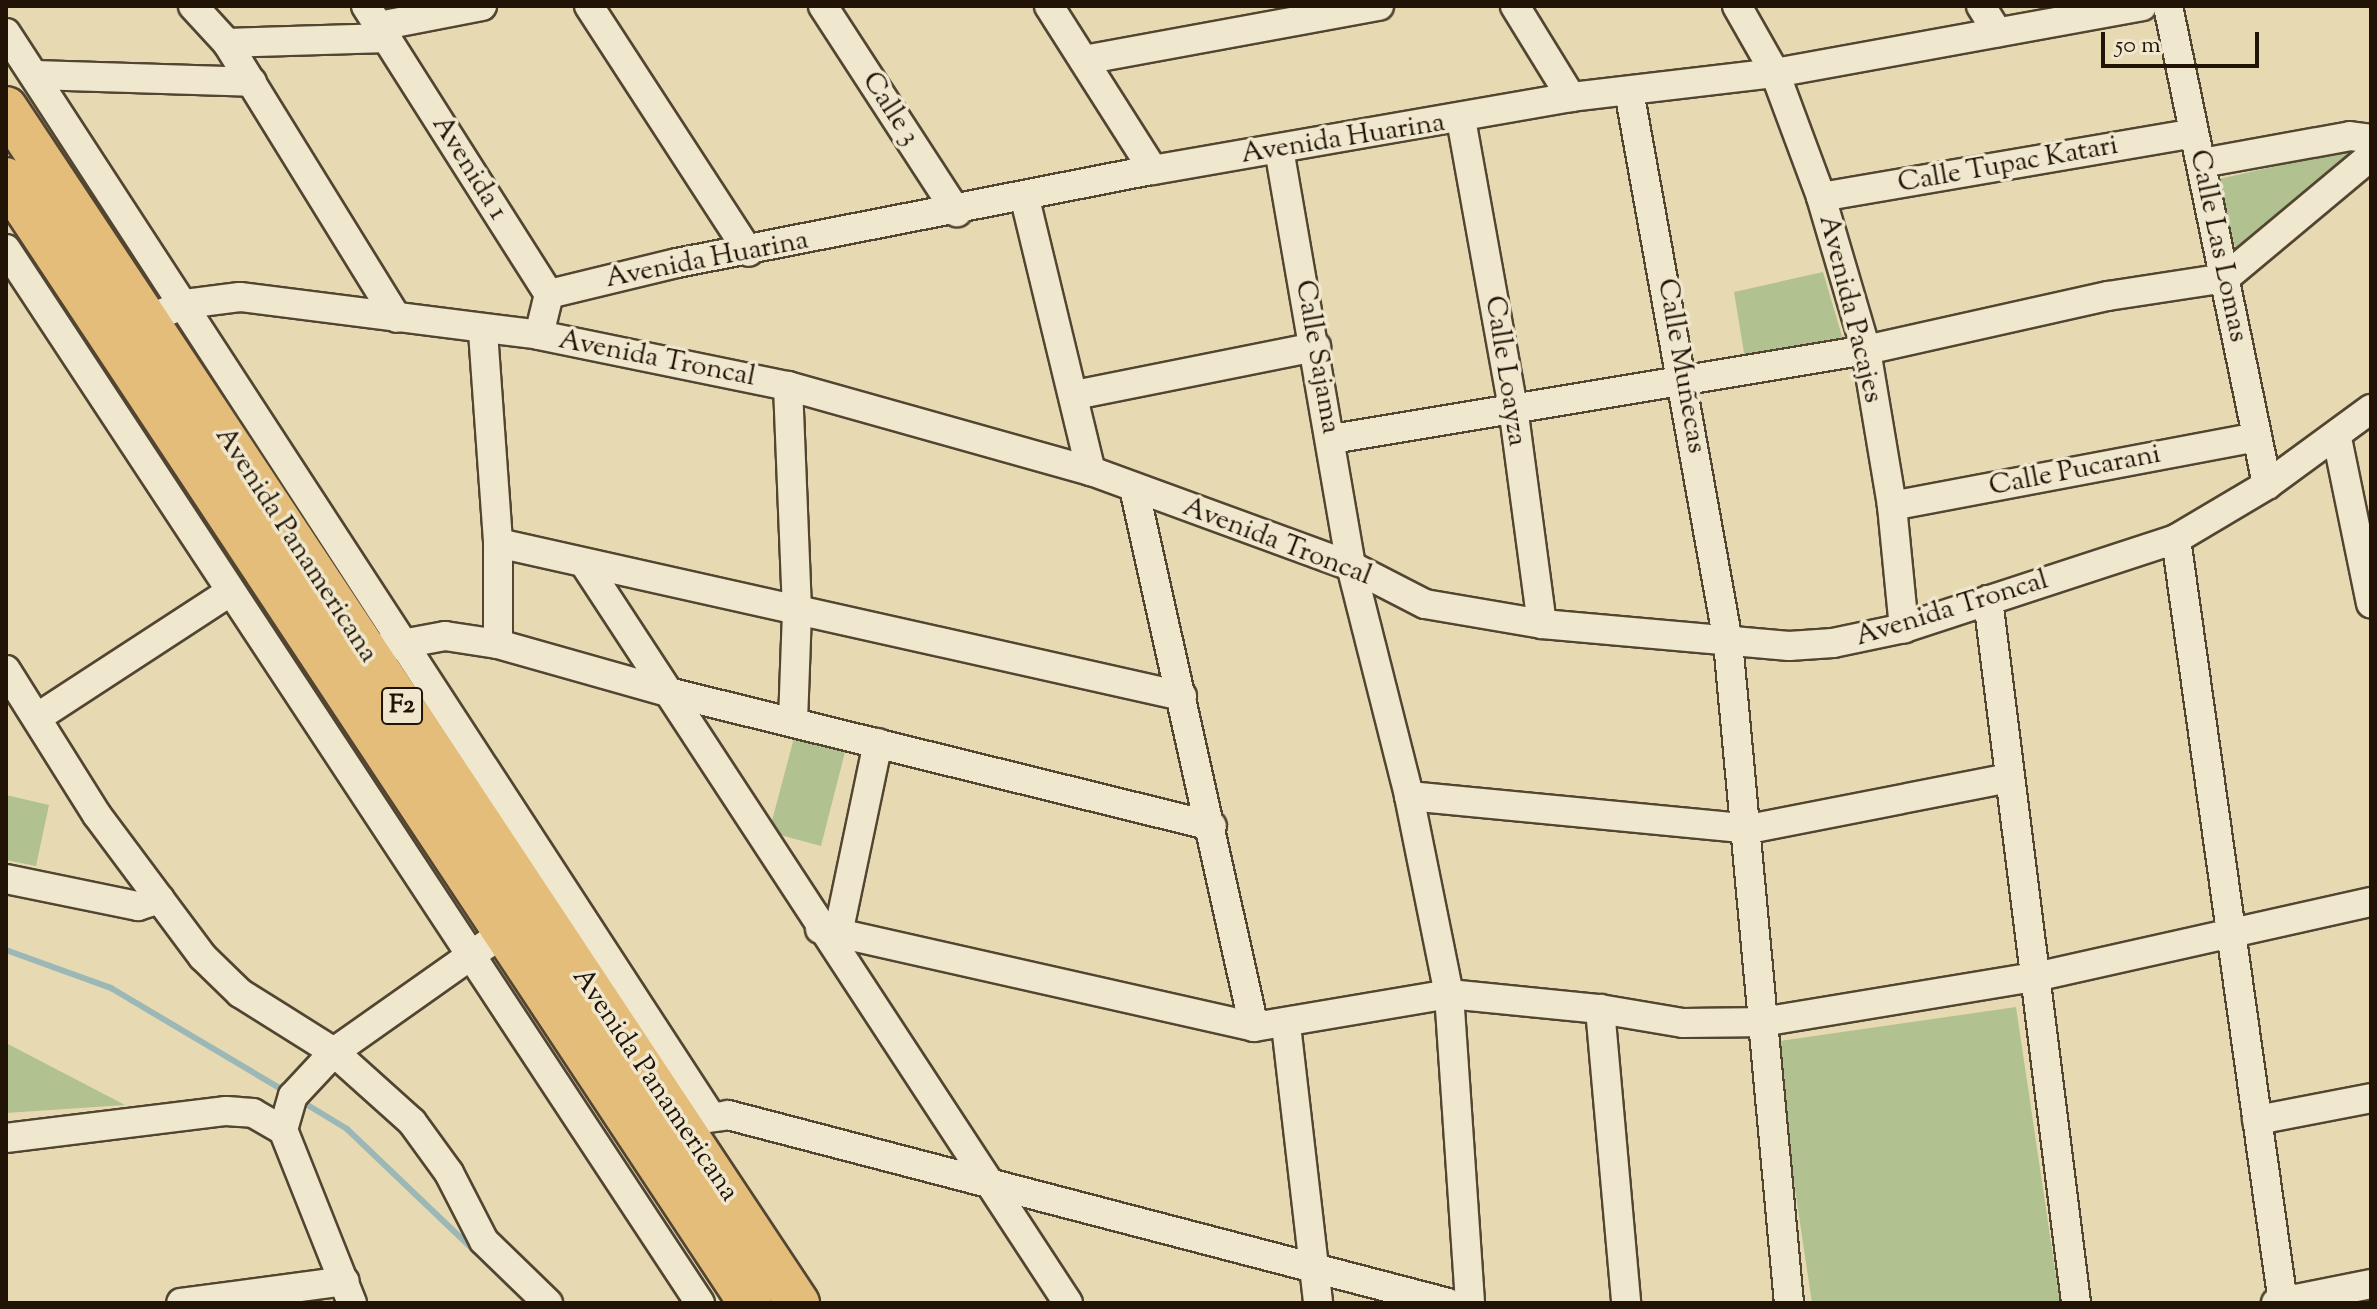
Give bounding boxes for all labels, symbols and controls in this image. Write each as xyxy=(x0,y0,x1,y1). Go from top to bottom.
scale bar xyxy=(2105,16,2263,66)
text: 50 m xyxy=(2115,29,2161,63)
street label: Calle 3 xyxy=(854,66,926,152)
street label: Avenida Huarina xyxy=(1239,106,1447,172)
street label: Avenida 1 xyxy=(424,110,514,226)
street label: Calle Tupac Katari xyxy=(1895,129,2121,201)
street label: Calle Las Lomas xyxy=(2181,147,2255,345)
street label: Avenida Pacajes xyxy=(1810,212,1890,406)
street label: Avenida Huarina xyxy=(603,224,811,296)
street label: Calle Muñecas xyxy=(1649,276,1713,456)
street label: Calle Sajama xyxy=(1287,278,1347,436)
street label: Calle Loayza xyxy=(1477,294,1533,448)
street label: Avenida Troncal xyxy=(556,323,758,395)
street label: Avenida Panamericana xyxy=(207,421,385,669)
street label: Calle Pucarani xyxy=(1986,438,2164,504)
street label: Avenida Troncal xyxy=(1178,491,1376,593)
street label: Avenida Troncal xyxy=(1852,564,2052,654)
road number: F2 xyxy=(380,684,424,728)
street label: Avenida Panamericana xyxy=(564,962,746,1208)

